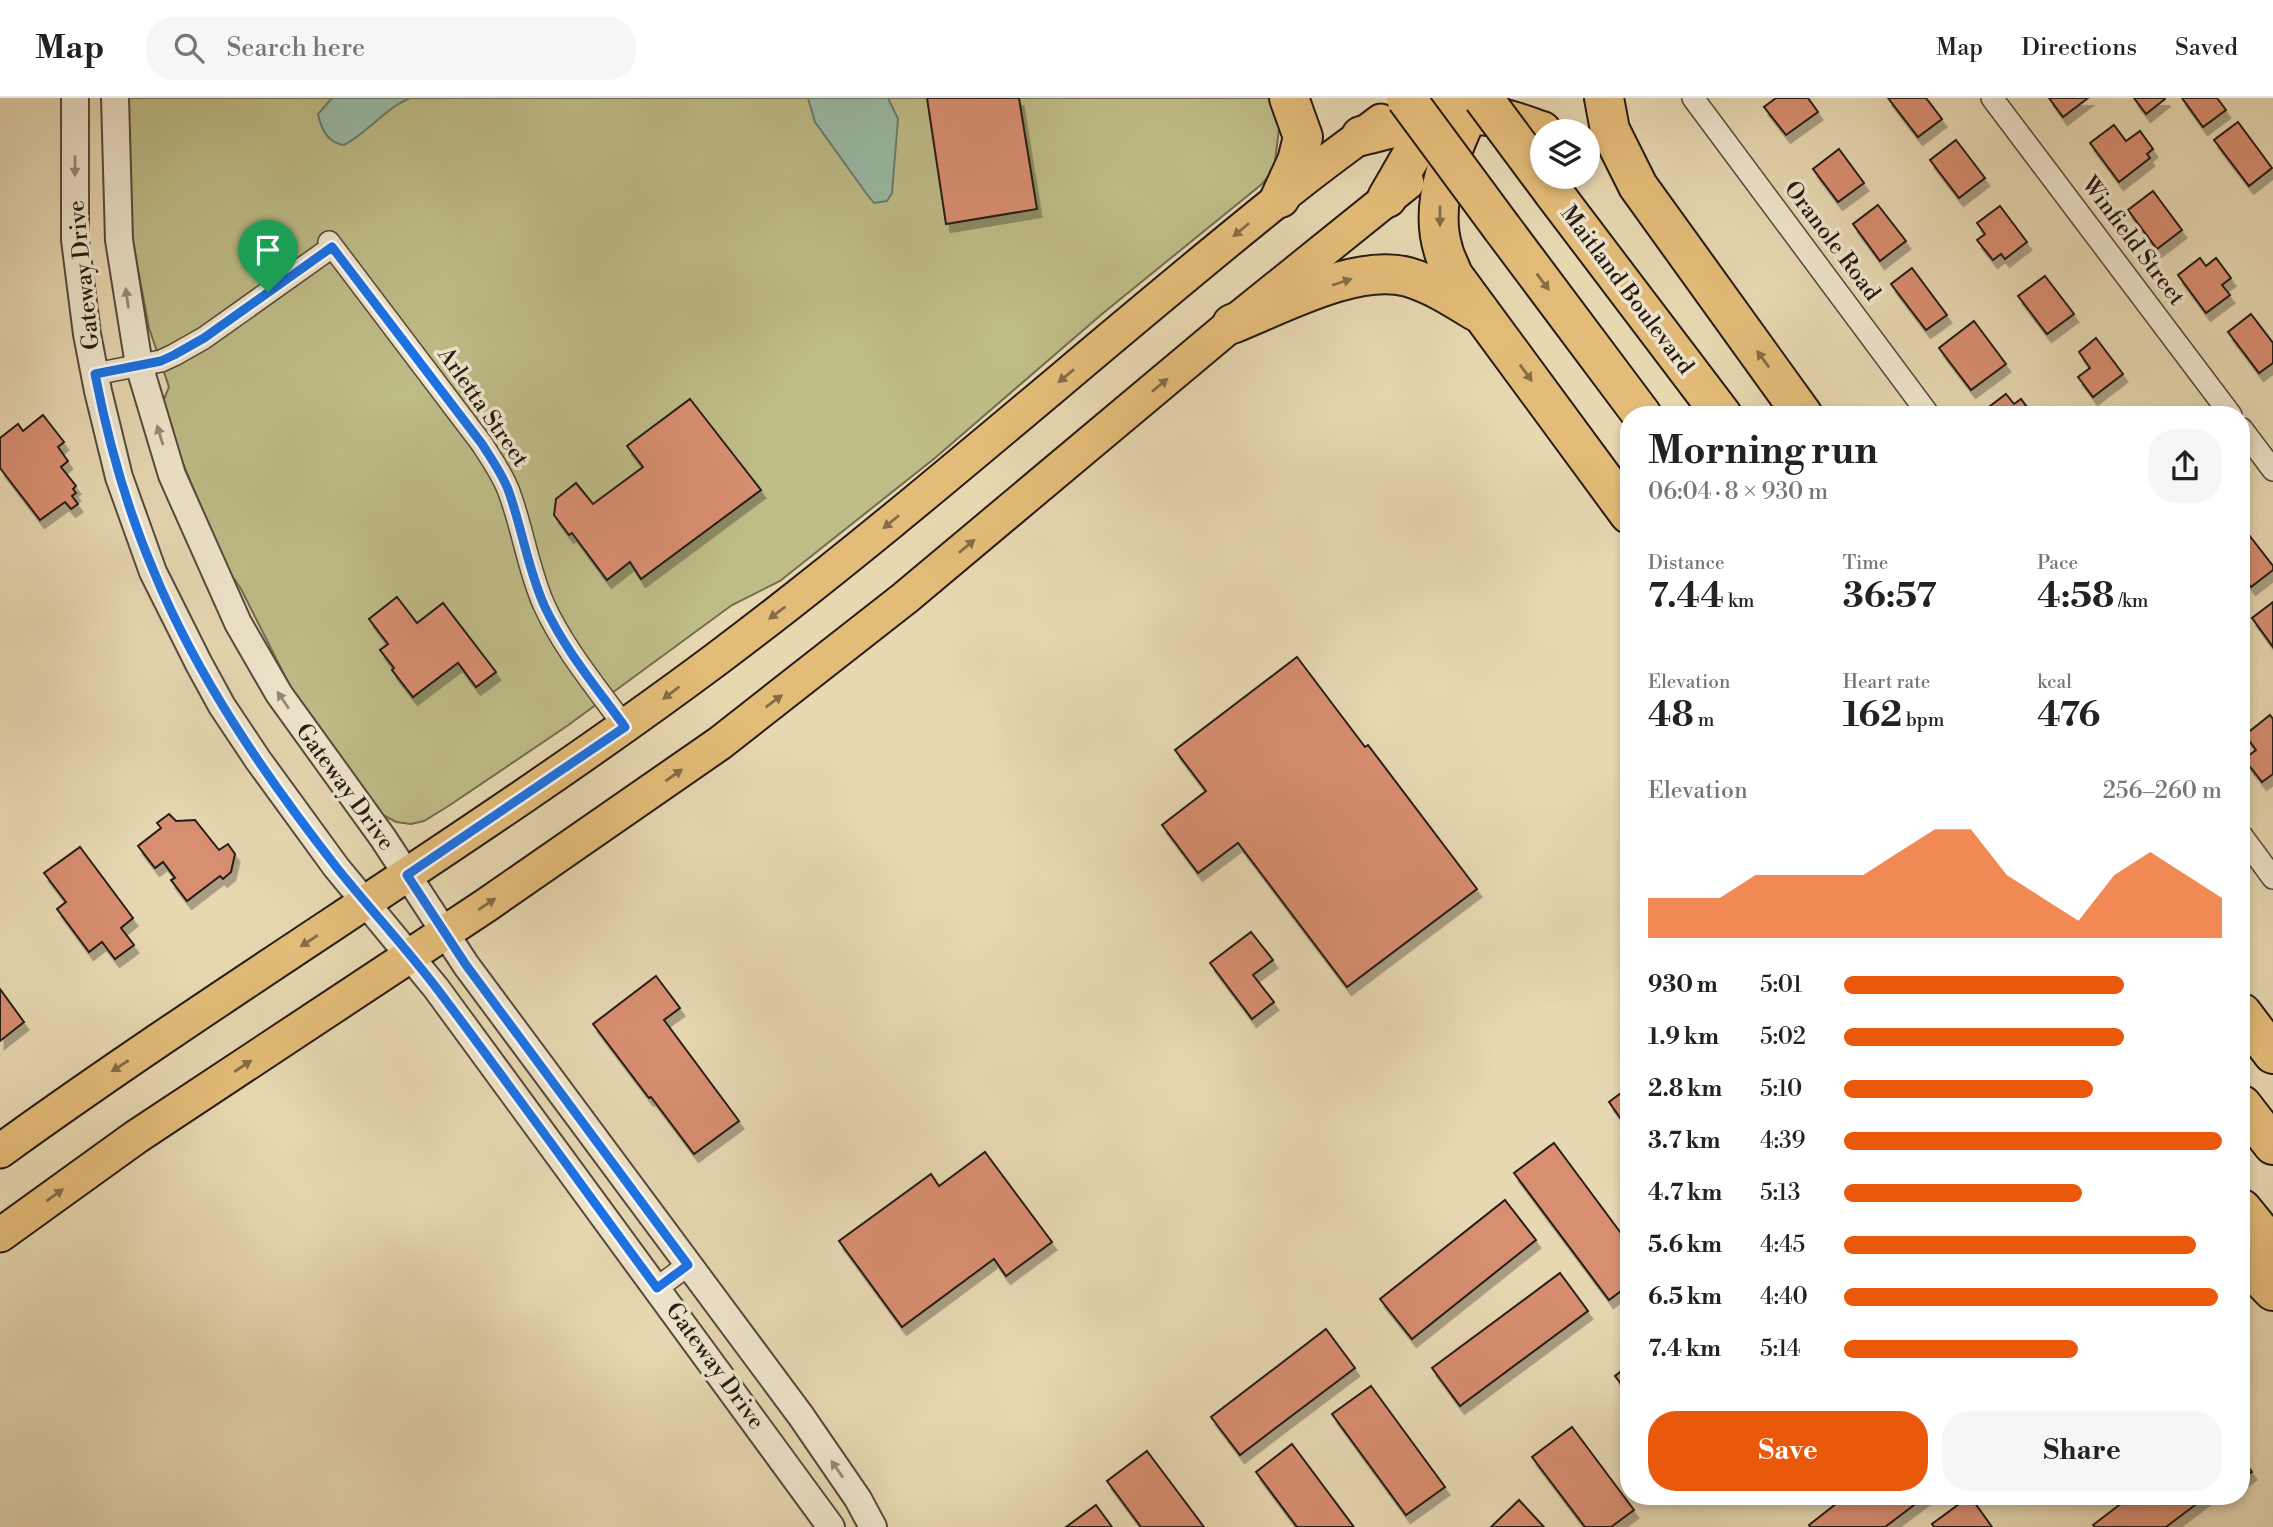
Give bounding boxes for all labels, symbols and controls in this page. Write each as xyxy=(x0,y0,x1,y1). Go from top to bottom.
search box xyxy=(146,17,636,80)
text: Map xyxy=(35,28,104,69)
icon: search xyxy=(170,29,208,67)
text: Search here xyxy=(226,32,365,64)
text: Map xyxy=(1936,33,1983,63)
text: Directions xyxy=(2021,33,2137,63)
text: Saved xyxy=(2175,33,2238,63)
map controls xyxy=(1530,119,1600,189)
button: layers xyxy=(1530,119,1600,189)
one-way arrow xyxy=(69,155,81,177)
street label: Winfield Street xyxy=(2075,170,2191,311)
street label: Oranole Road xyxy=(1778,176,1886,306)
street label: Gateway Drive xyxy=(62,199,106,351)
street label: Maitland Boulevard xyxy=(1554,200,1700,380)
one-way arrow xyxy=(1434,205,1446,227)
pin xyxy=(238,220,298,292)
one-way arrow xyxy=(1232,223,1250,238)
icon: arrive xyxy=(249,231,287,269)
one-way arrow xyxy=(1535,273,1550,291)
one-way arrow xyxy=(1331,276,1352,286)
one-way arrow xyxy=(122,287,133,309)
street label: Arletta Street xyxy=(431,341,534,472)
one-way arrow xyxy=(1756,350,1770,369)
one-way arrow xyxy=(1519,364,1533,382)
one-way arrow xyxy=(1058,368,1075,383)
one-way arrow xyxy=(1150,377,1168,392)
one-way arrow xyxy=(154,424,164,445)
text: Morning run xyxy=(1648,428,1878,475)
button: share xyxy=(2148,429,2222,503)
text: 06:04 · 8 × 930 m xyxy=(1648,478,1828,506)
one-way arrow xyxy=(883,514,901,529)
one-way arrow xyxy=(957,539,975,554)
text: Distance xyxy=(1648,551,1725,575)
text: Time xyxy=(1843,551,1888,575)
text: Pace xyxy=(2037,551,2078,575)
text: 7.44 xyxy=(1648,575,1724,618)
text: 36:57 xyxy=(1843,575,1937,618)
text: 4:58 xyxy=(2037,575,2114,618)
text: km xyxy=(1724,589,1755,613)
text: /km xyxy=(2114,589,2148,613)
one-way arrow xyxy=(768,606,786,620)
text: Elevation xyxy=(1648,670,1730,694)
text: Heart rate xyxy=(1843,670,1930,694)
text: kcal xyxy=(2037,670,2072,694)
one-way arrow xyxy=(661,686,680,700)
one-way arrow xyxy=(276,691,290,709)
one-way arrow xyxy=(764,693,782,708)
text: 48 xyxy=(1648,694,1694,737)
text: 162 xyxy=(1843,694,1902,737)
text: 476 xyxy=(2037,694,2100,737)
text: m xyxy=(1694,708,1714,732)
text: bpm xyxy=(1902,708,1945,732)
street label: Gateway Drive xyxy=(290,718,400,856)
one-way arrow xyxy=(665,768,683,782)
text: Elevation xyxy=(1648,777,1748,805)
text: 256–260 m xyxy=(2103,777,2222,805)
one-way arrow xyxy=(477,898,497,911)
one-way arrow xyxy=(300,934,319,947)
text: 930 m xyxy=(1648,971,1718,999)
text: 5:01 xyxy=(1760,971,1802,999)
text: 1.9 km xyxy=(1648,1023,1719,1051)
text: 5:02 xyxy=(1760,1023,1806,1051)
one-way arrow xyxy=(234,1059,252,1073)
one-way arrow xyxy=(110,1060,129,1073)
text: 2.8 km xyxy=(1648,1075,1722,1103)
text: 5:10 xyxy=(1760,1075,1802,1103)
text: 3.7 km xyxy=(1648,1127,1721,1155)
text: 4:39 xyxy=(1760,1127,1806,1155)
text: 4.7 km xyxy=(1648,1179,1722,1207)
text: 5:13 xyxy=(1760,1179,1800,1207)
one-way arrow xyxy=(46,1188,64,1202)
text: 5.6 km xyxy=(1648,1231,1722,1259)
text: 4:45 xyxy=(1760,1231,1805,1259)
text: 6.5 km xyxy=(1648,1283,1722,1311)
text: 4:40 xyxy=(1760,1283,1808,1311)
street label: Gateway Drive xyxy=(660,1297,770,1435)
text: 7.4 km xyxy=(1648,1335,1721,1363)
text: 5:14 xyxy=(1760,1335,1801,1363)
button: Save xyxy=(1648,1411,1928,1491)
button: Share xyxy=(1942,1411,2222,1491)
one-way arrow xyxy=(830,1460,844,1478)

